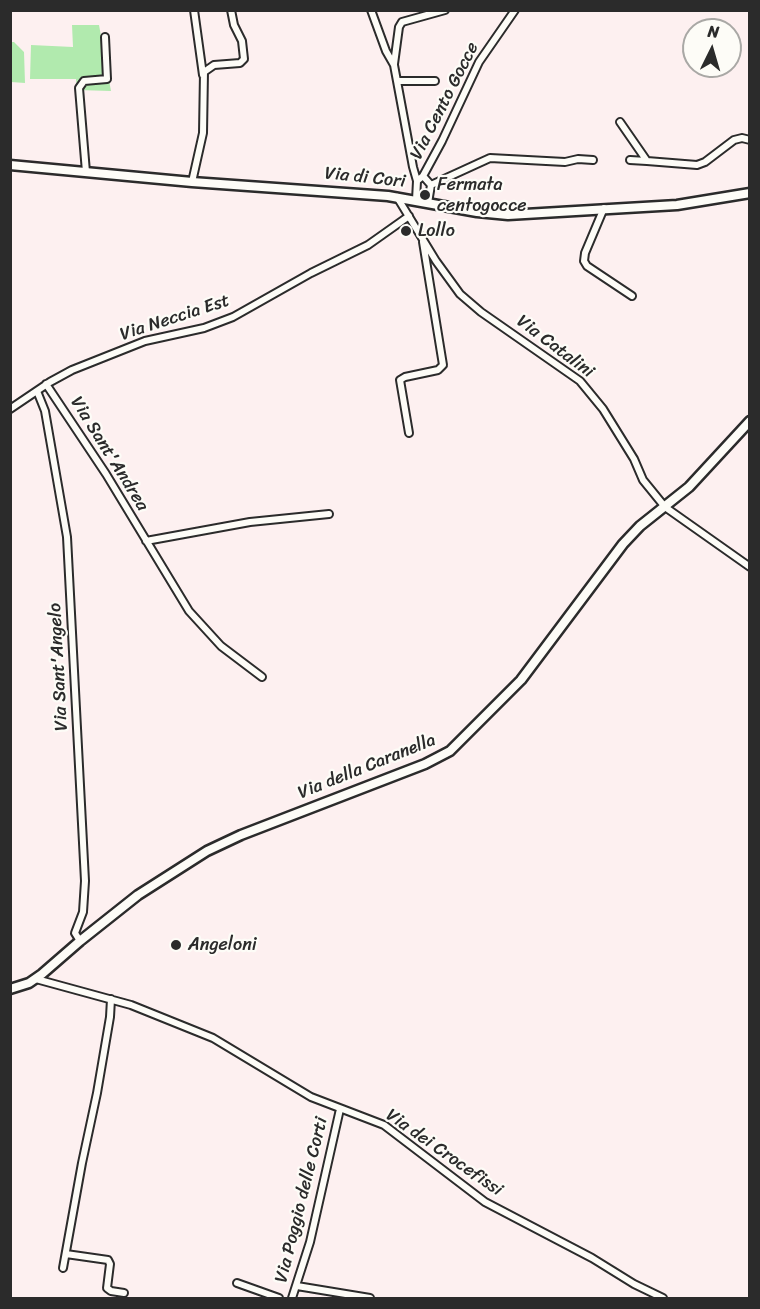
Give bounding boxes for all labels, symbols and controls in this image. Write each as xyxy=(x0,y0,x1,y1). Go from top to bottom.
text: N xyxy=(707,17,720,46)
north arrow xyxy=(682,18,742,78)
street label: Via Cento Gocce xyxy=(406,39,484,163)
street label: Via di Cori xyxy=(323,163,407,193)
place label: Fermata centogocce xyxy=(437,174,527,216)
marker: Fermata centogocce xyxy=(418,188,432,202)
place label: Lollo xyxy=(418,220,455,242)
marker: Lollo xyxy=(399,224,413,238)
street label: Via Neccia Est xyxy=(118,290,232,346)
street label: Via Catalini xyxy=(512,311,598,383)
street label: Via Sant'Andrea xyxy=(65,393,153,515)
street label: Via Sant'Angelo xyxy=(45,602,73,732)
street label: Via della Caranella xyxy=(295,730,439,804)
place label: Angeloni xyxy=(188,934,257,956)
marker: Angeloni xyxy=(169,938,183,952)
street label: Via dei Crocefissi xyxy=(381,1105,507,1201)
street label: Via Poggio delle Corti xyxy=(271,1115,333,1285)

